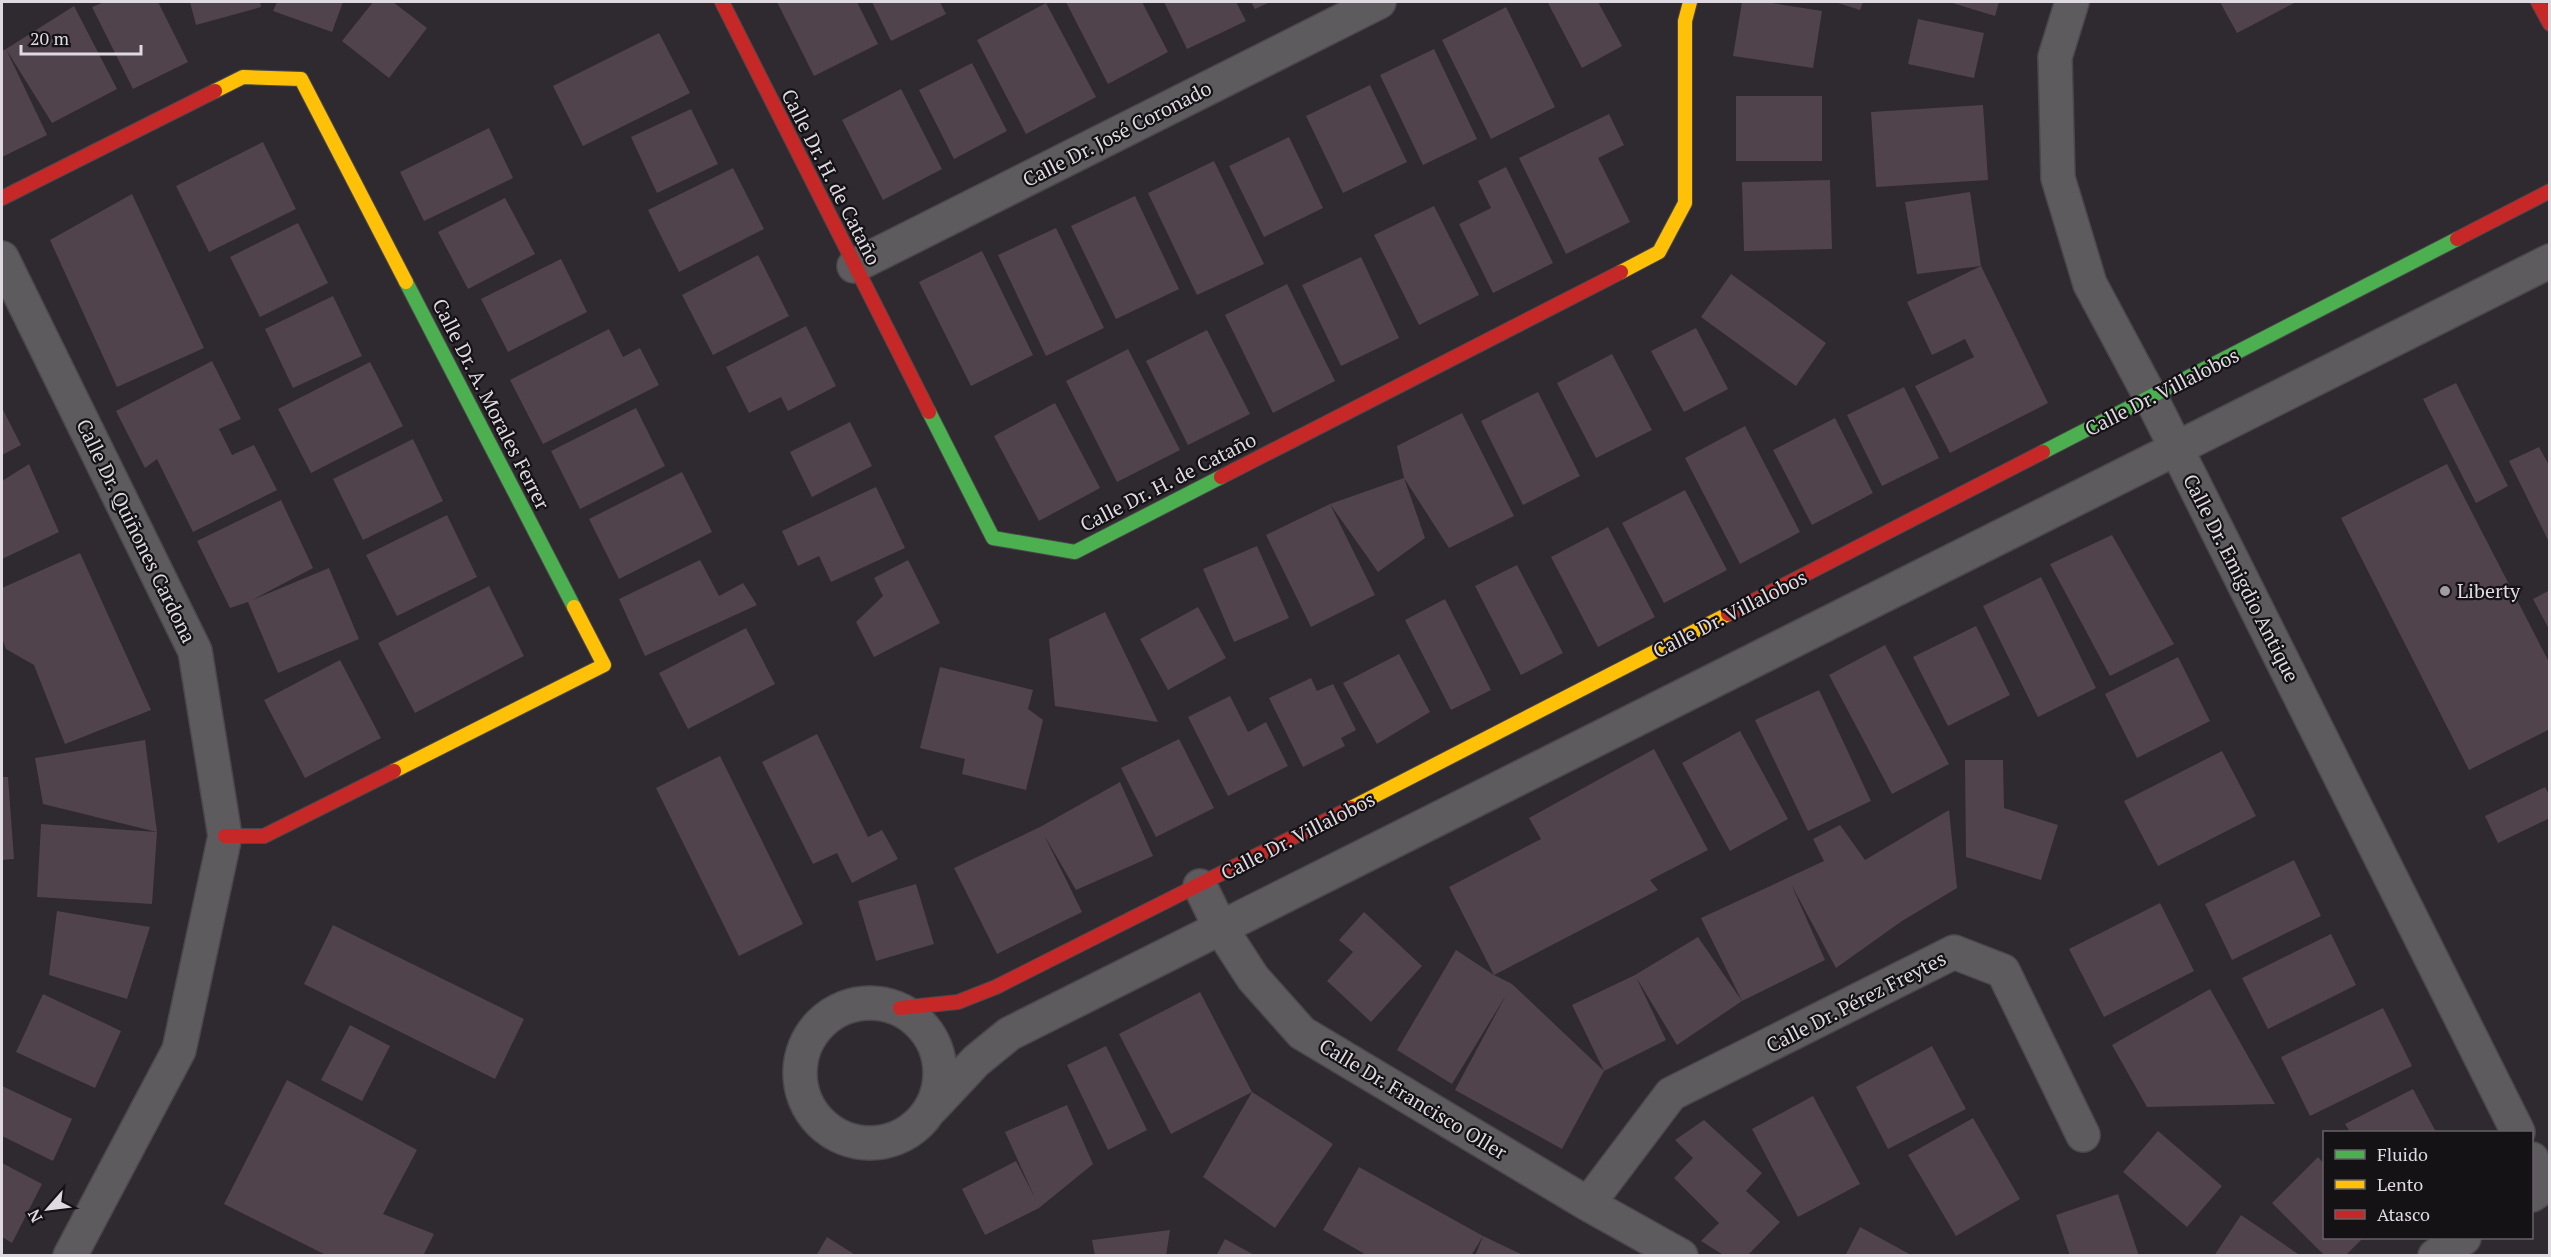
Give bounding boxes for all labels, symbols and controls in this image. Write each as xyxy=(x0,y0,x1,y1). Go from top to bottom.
scale bar xyxy=(21,18,141,56)
text: 20 m xyxy=(30,26,70,50)
street label: Calle Dr. José Coronado xyxy=(1018,74,1216,193)
street label: Calle Dr. H. de Cataño xyxy=(775,84,888,269)
street label: Calle Dr. A. Morales Ferrer xyxy=(426,294,557,514)
street label: Calle Dr. Villalobos xyxy=(2080,341,2243,442)
street label: Calle Dr. Quiñones Cardona xyxy=(70,414,203,647)
street label: Calle Dr. H. de Cataño xyxy=(1075,425,1260,538)
street label: Calle Dr. Emigdio Antique xyxy=(2177,469,2306,686)
street label: Calle Dr. Villalobos xyxy=(1648,563,1811,664)
place label: Liberty xyxy=(2457,577,2521,604)
marker: Liberty xyxy=(2438,584,2452,598)
street label: Calle Dr. Villalobos xyxy=(1216,785,1379,886)
street label: Calle Dr. Pérez Freytes xyxy=(1761,944,1950,1059)
street label: Calle Dr. Francisco Oller xyxy=(1314,1032,1512,1166)
legend xyxy=(2323,1131,2533,1239)
text: Fluido xyxy=(2377,1142,2428,1166)
text: Lento xyxy=(2377,1172,2423,1196)
north arrow xyxy=(18,1179,78,1239)
text: Atasco xyxy=(2377,1202,2430,1226)
text: N xyxy=(22,1206,47,1227)

